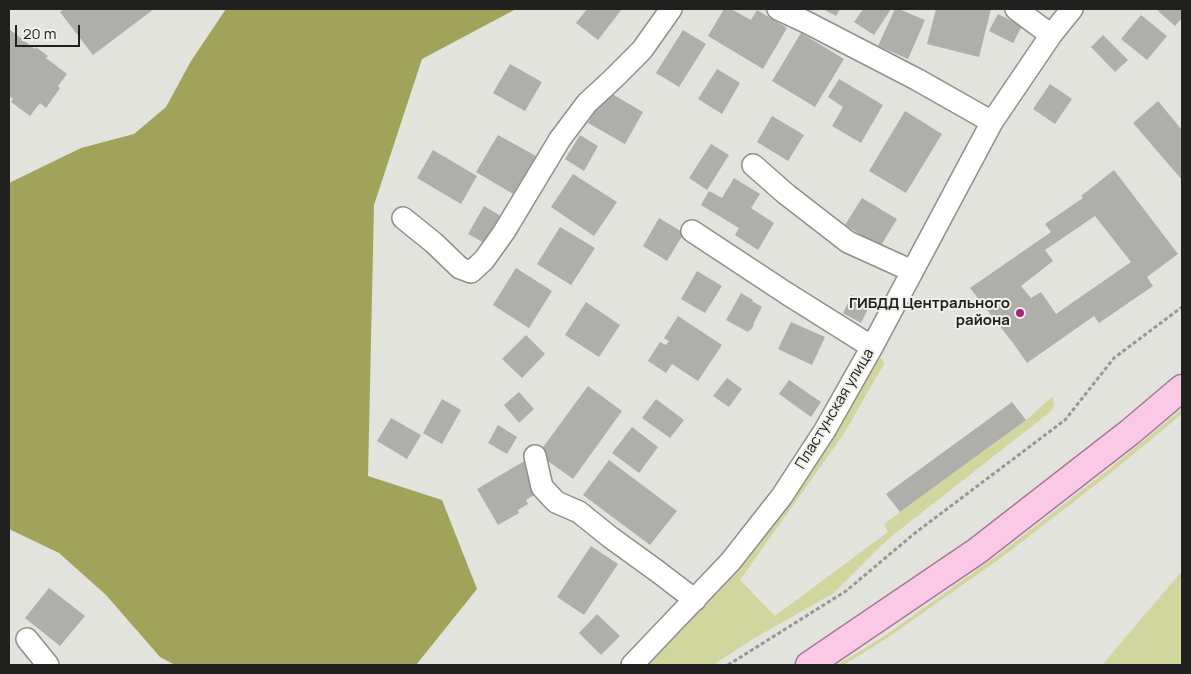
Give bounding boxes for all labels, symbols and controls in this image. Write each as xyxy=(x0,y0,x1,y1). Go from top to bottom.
scale bar xyxy=(18,15,82,47)
text: 20 m xyxy=(23,23,56,44)
place label: ГИБДД Центрального района xyxy=(849,295,1010,330)
marker: ГИБДД Центрального района xyxy=(1014,307,1026,319)
street label: Пластунская улица xyxy=(792,345,878,473)

